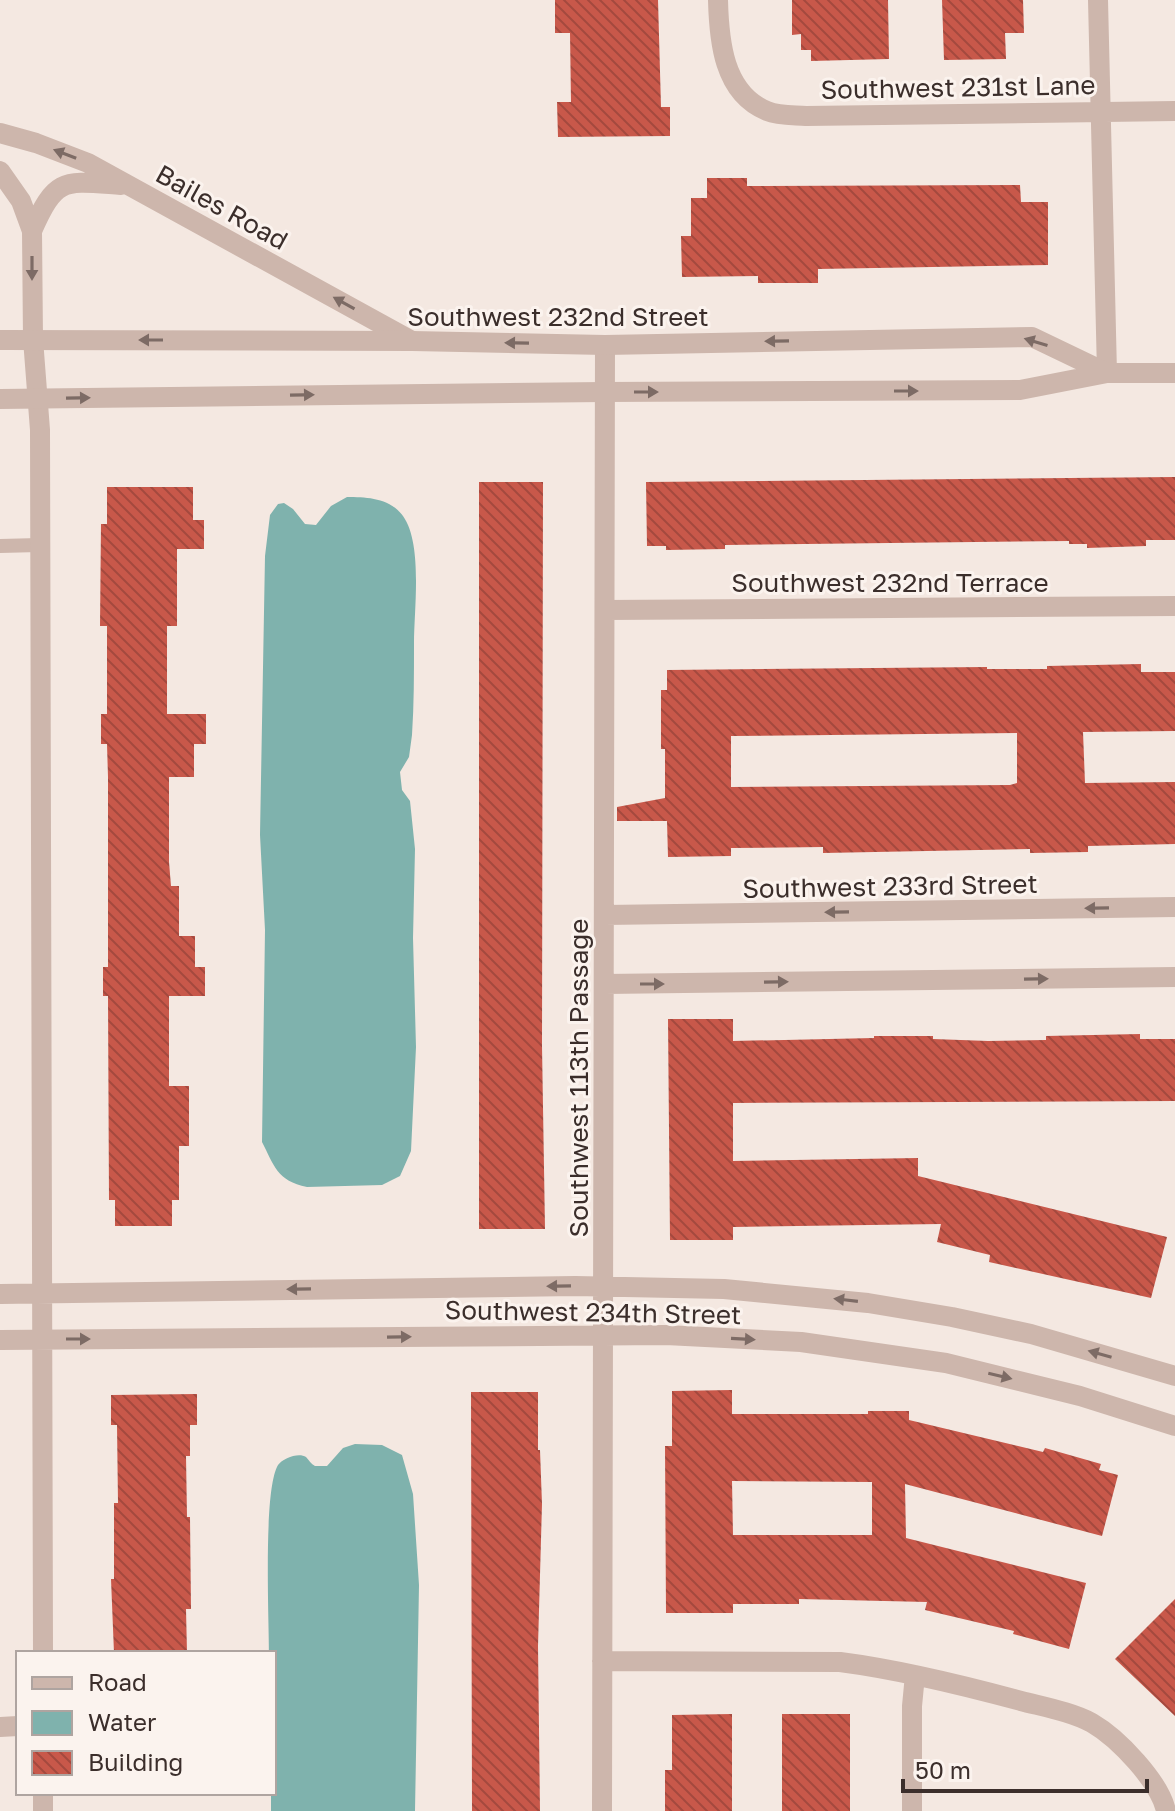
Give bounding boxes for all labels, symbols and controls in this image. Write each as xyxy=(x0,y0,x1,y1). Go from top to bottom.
street label: Southwest 231st Lane xyxy=(820,69,1096,105)
one-way arrow xyxy=(53,147,77,160)
street label: Bailes Road xyxy=(151,158,293,256)
one-way arrow xyxy=(26,256,38,281)
one-way arrow xyxy=(332,296,355,310)
street label: Southwest 232nd Street xyxy=(407,301,709,332)
one-way arrow xyxy=(138,334,163,346)
one-way arrow xyxy=(764,335,789,348)
one-way arrow xyxy=(1024,335,1048,348)
one-way arrow xyxy=(504,337,529,349)
one-way arrow xyxy=(894,384,919,397)
one-way arrow xyxy=(634,385,659,398)
one-way arrow xyxy=(290,389,315,401)
one-way arrow xyxy=(66,392,91,404)
street label: Southwest 232nd Terrace xyxy=(731,567,1049,598)
street label: Southwest 233rd Street xyxy=(742,868,1038,904)
one-way arrow xyxy=(1084,902,1109,915)
one-way arrow xyxy=(824,906,849,919)
street label: Southwest 113th Passage xyxy=(563,919,594,1237)
one-way arrow xyxy=(1024,973,1049,985)
one-way arrow xyxy=(764,976,789,988)
one-way arrow xyxy=(640,978,665,990)
one-way arrow xyxy=(546,1280,571,1292)
one-way arrow xyxy=(286,1283,311,1296)
one-way arrow xyxy=(833,1293,858,1306)
street label: Southwest 234th Street xyxy=(444,1294,742,1330)
one-way arrow xyxy=(387,1331,412,1343)
one-way arrow xyxy=(66,1333,91,1346)
one-way arrow xyxy=(731,1333,756,1346)
one-way arrow xyxy=(1088,1347,1112,1360)
one-way arrow xyxy=(988,1370,1013,1383)
legend xyxy=(16,1651,276,1795)
text: Road xyxy=(88,1667,147,1696)
text: Water xyxy=(88,1707,156,1736)
scale bar xyxy=(903,1743,1147,1793)
text: Building xyxy=(88,1747,183,1776)
text: 50 m xyxy=(915,1755,971,1784)

